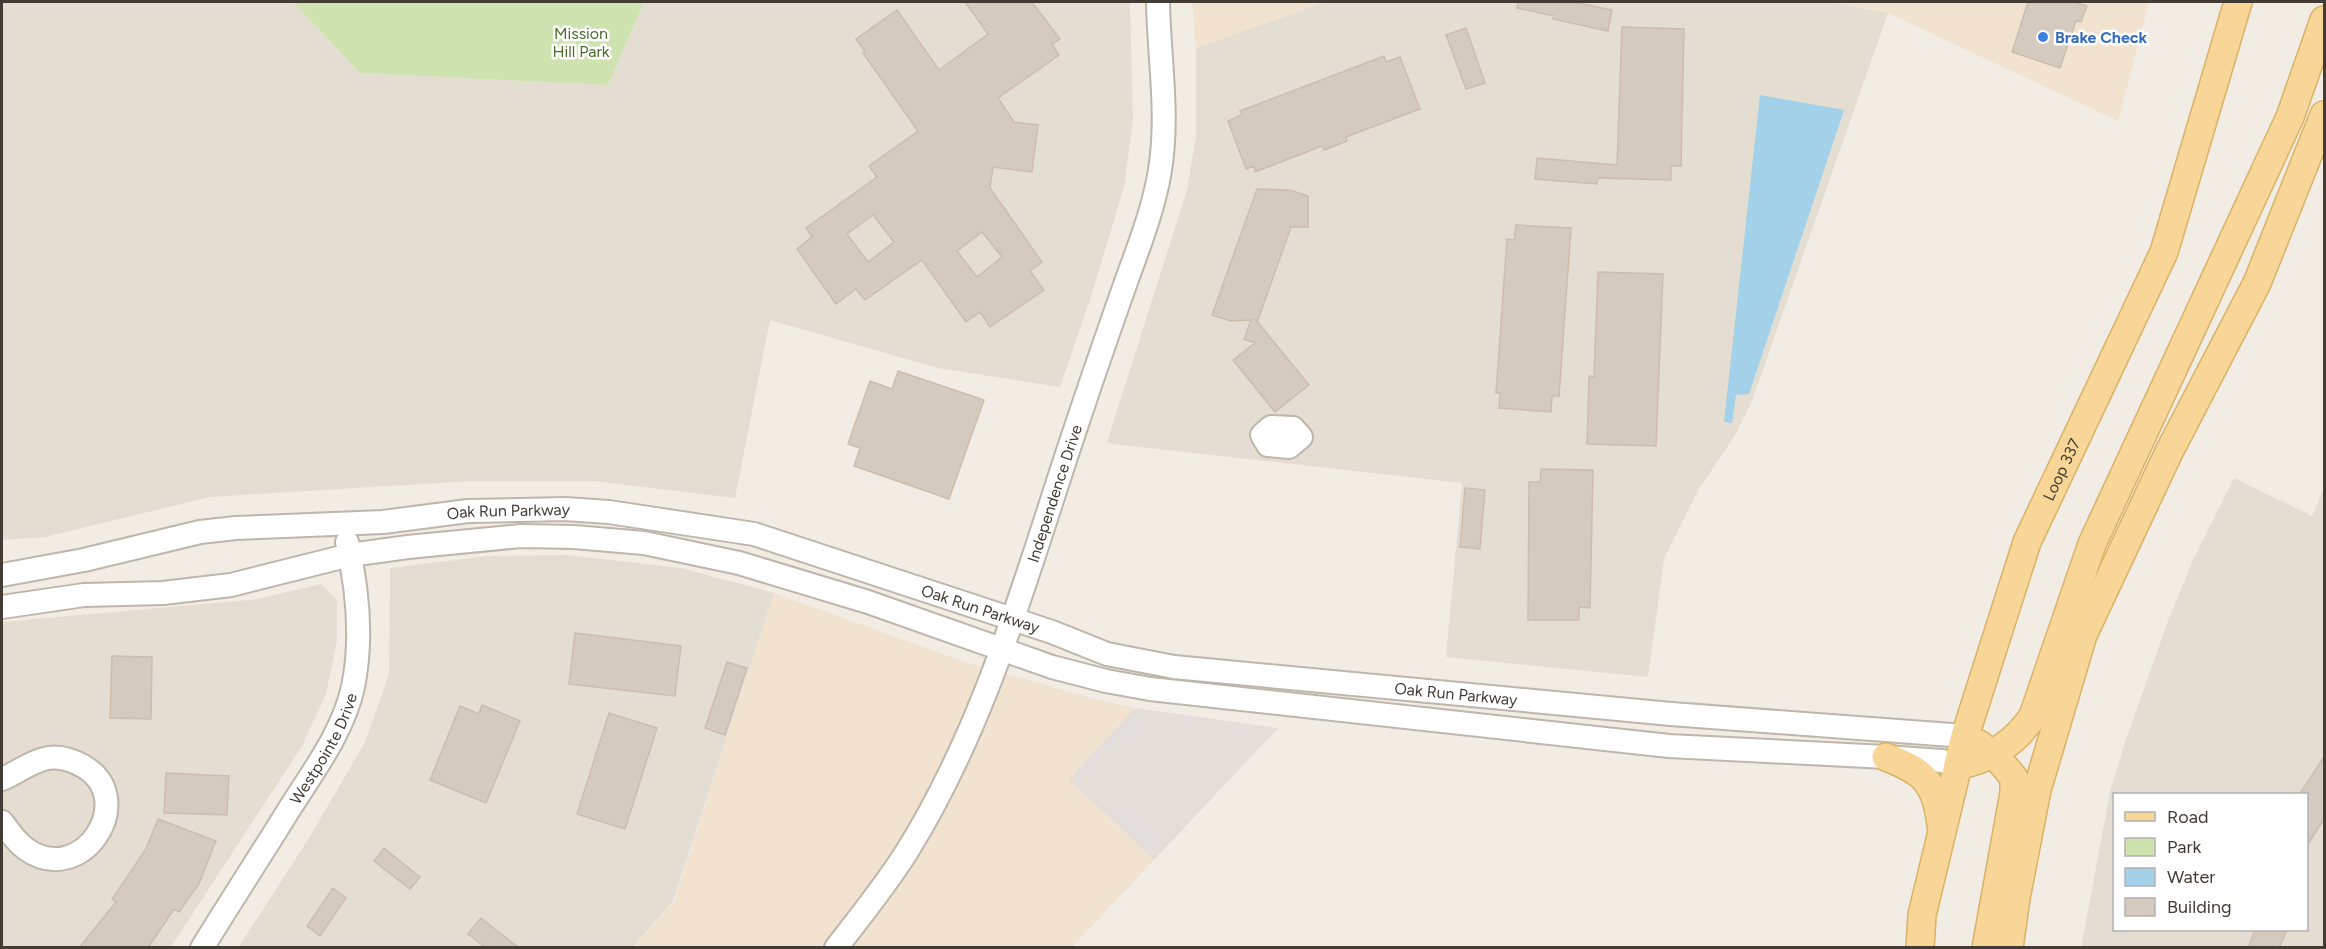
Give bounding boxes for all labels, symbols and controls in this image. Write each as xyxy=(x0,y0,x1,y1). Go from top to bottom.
park label: Mission Hill Park xyxy=(552,24,610,61)
place label: Brake Check xyxy=(2055,28,2148,47)
marker: Brake Check xyxy=(2036,30,2050,44)
street label: Independence Drive xyxy=(1023,422,1086,565)
street label: Loop 337 xyxy=(2038,435,2084,504)
street label: Oak Run Parkway xyxy=(445,499,571,523)
street label: Oak Run Parkway xyxy=(919,580,1043,637)
street label: Oak Run Parkway xyxy=(1394,678,1519,709)
street label: Westpointe Drive xyxy=(285,690,361,808)
legend xyxy=(2113,793,2308,931)
text: Road xyxy=(2167,806,2208,828)
text: Park xyxy=(2167,836,2202,858)
text: Water xyxy=(2167,866,2215,888)
text: Building xyxy=(2167,896,2232,918)

